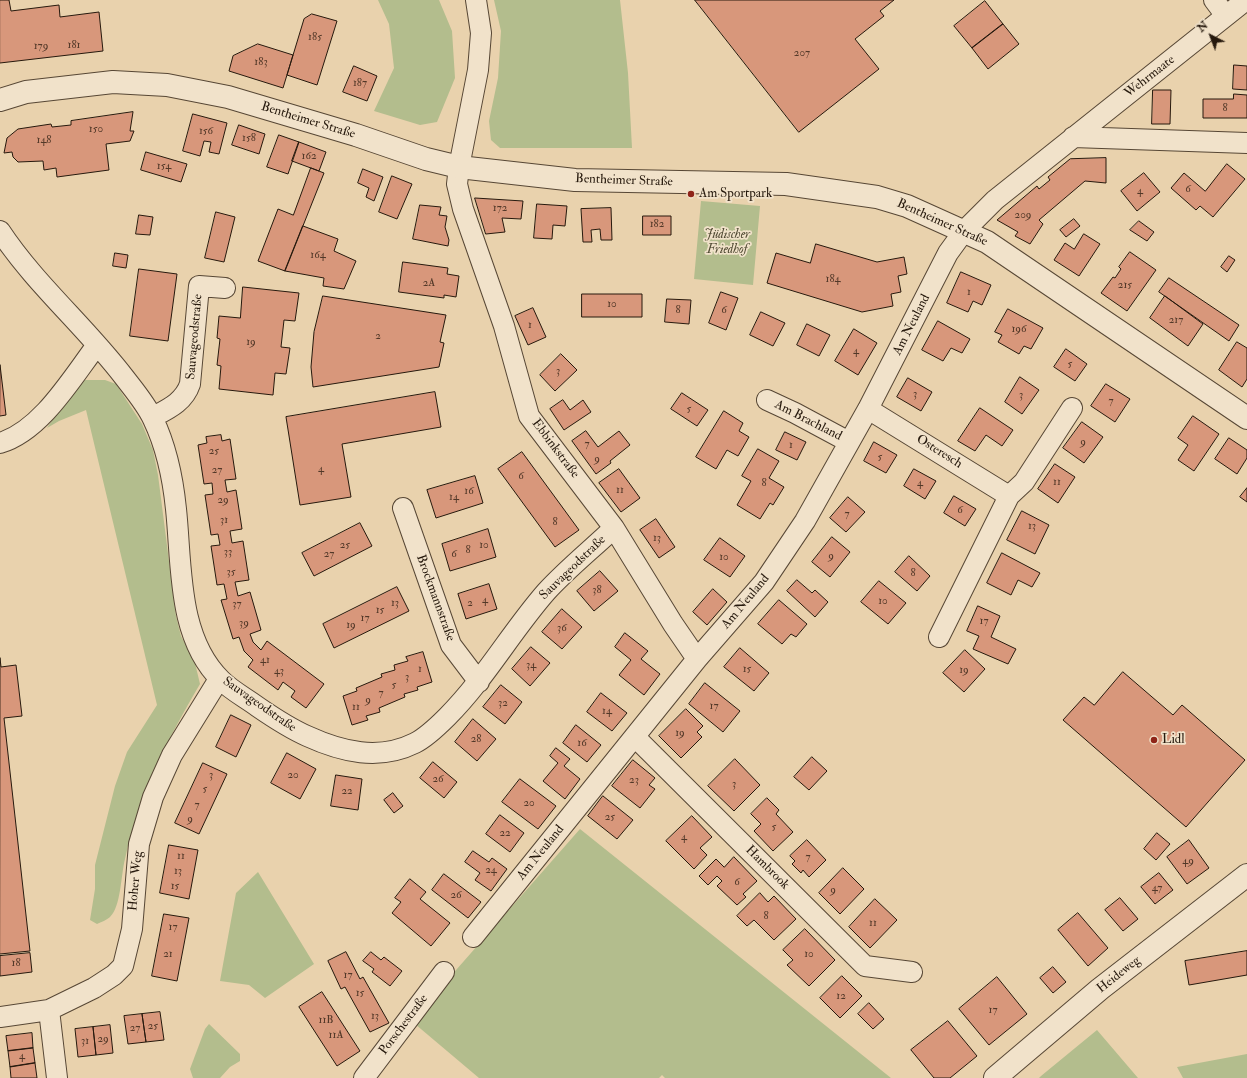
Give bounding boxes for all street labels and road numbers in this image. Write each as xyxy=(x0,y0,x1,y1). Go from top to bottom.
street label: Wehrmaate xyxy=(1122,53,1178,101)
street label: Bentheimer Straße xyxy=(259,99,357,143)
street label: Bentheimer Straße xyxy=(575,172,673,190)
street label: Bentheimer Straße xyxy=(894,196,990,250)
street label: Am Neuland xyxy=(890,292,934,358)
street label: Sauvageodstraße xyxy=(183,293,207,381)
street label: Am Brachland xyxy=(772,397,844,445)
street label: Ebbinkstraße xyxy=(528,416,582,482)
street label: Osteresch xyxy=(913,432,965,472)
street label: Sauvageodstraße xyxy=(537,533,609,603)
street label: Brockmannstraße xyxy=(412,553,458,643)
street label: Am Neuland xyxy=(719,572,773,632)
street label: Sauvageodstraße xyxy=(219,674,299,736)
street label: Am Neuland xyxy=(514,822,568,884)
street label: Hambrook xyxy=(742,843,792,893)
street label: Hoher Weg xyxy=(126,850,146,912)
street label: Heideweg xyxy=(1094,953,1144,997)
street label: Porschestraße xyxy=(376,992,432,1058)

